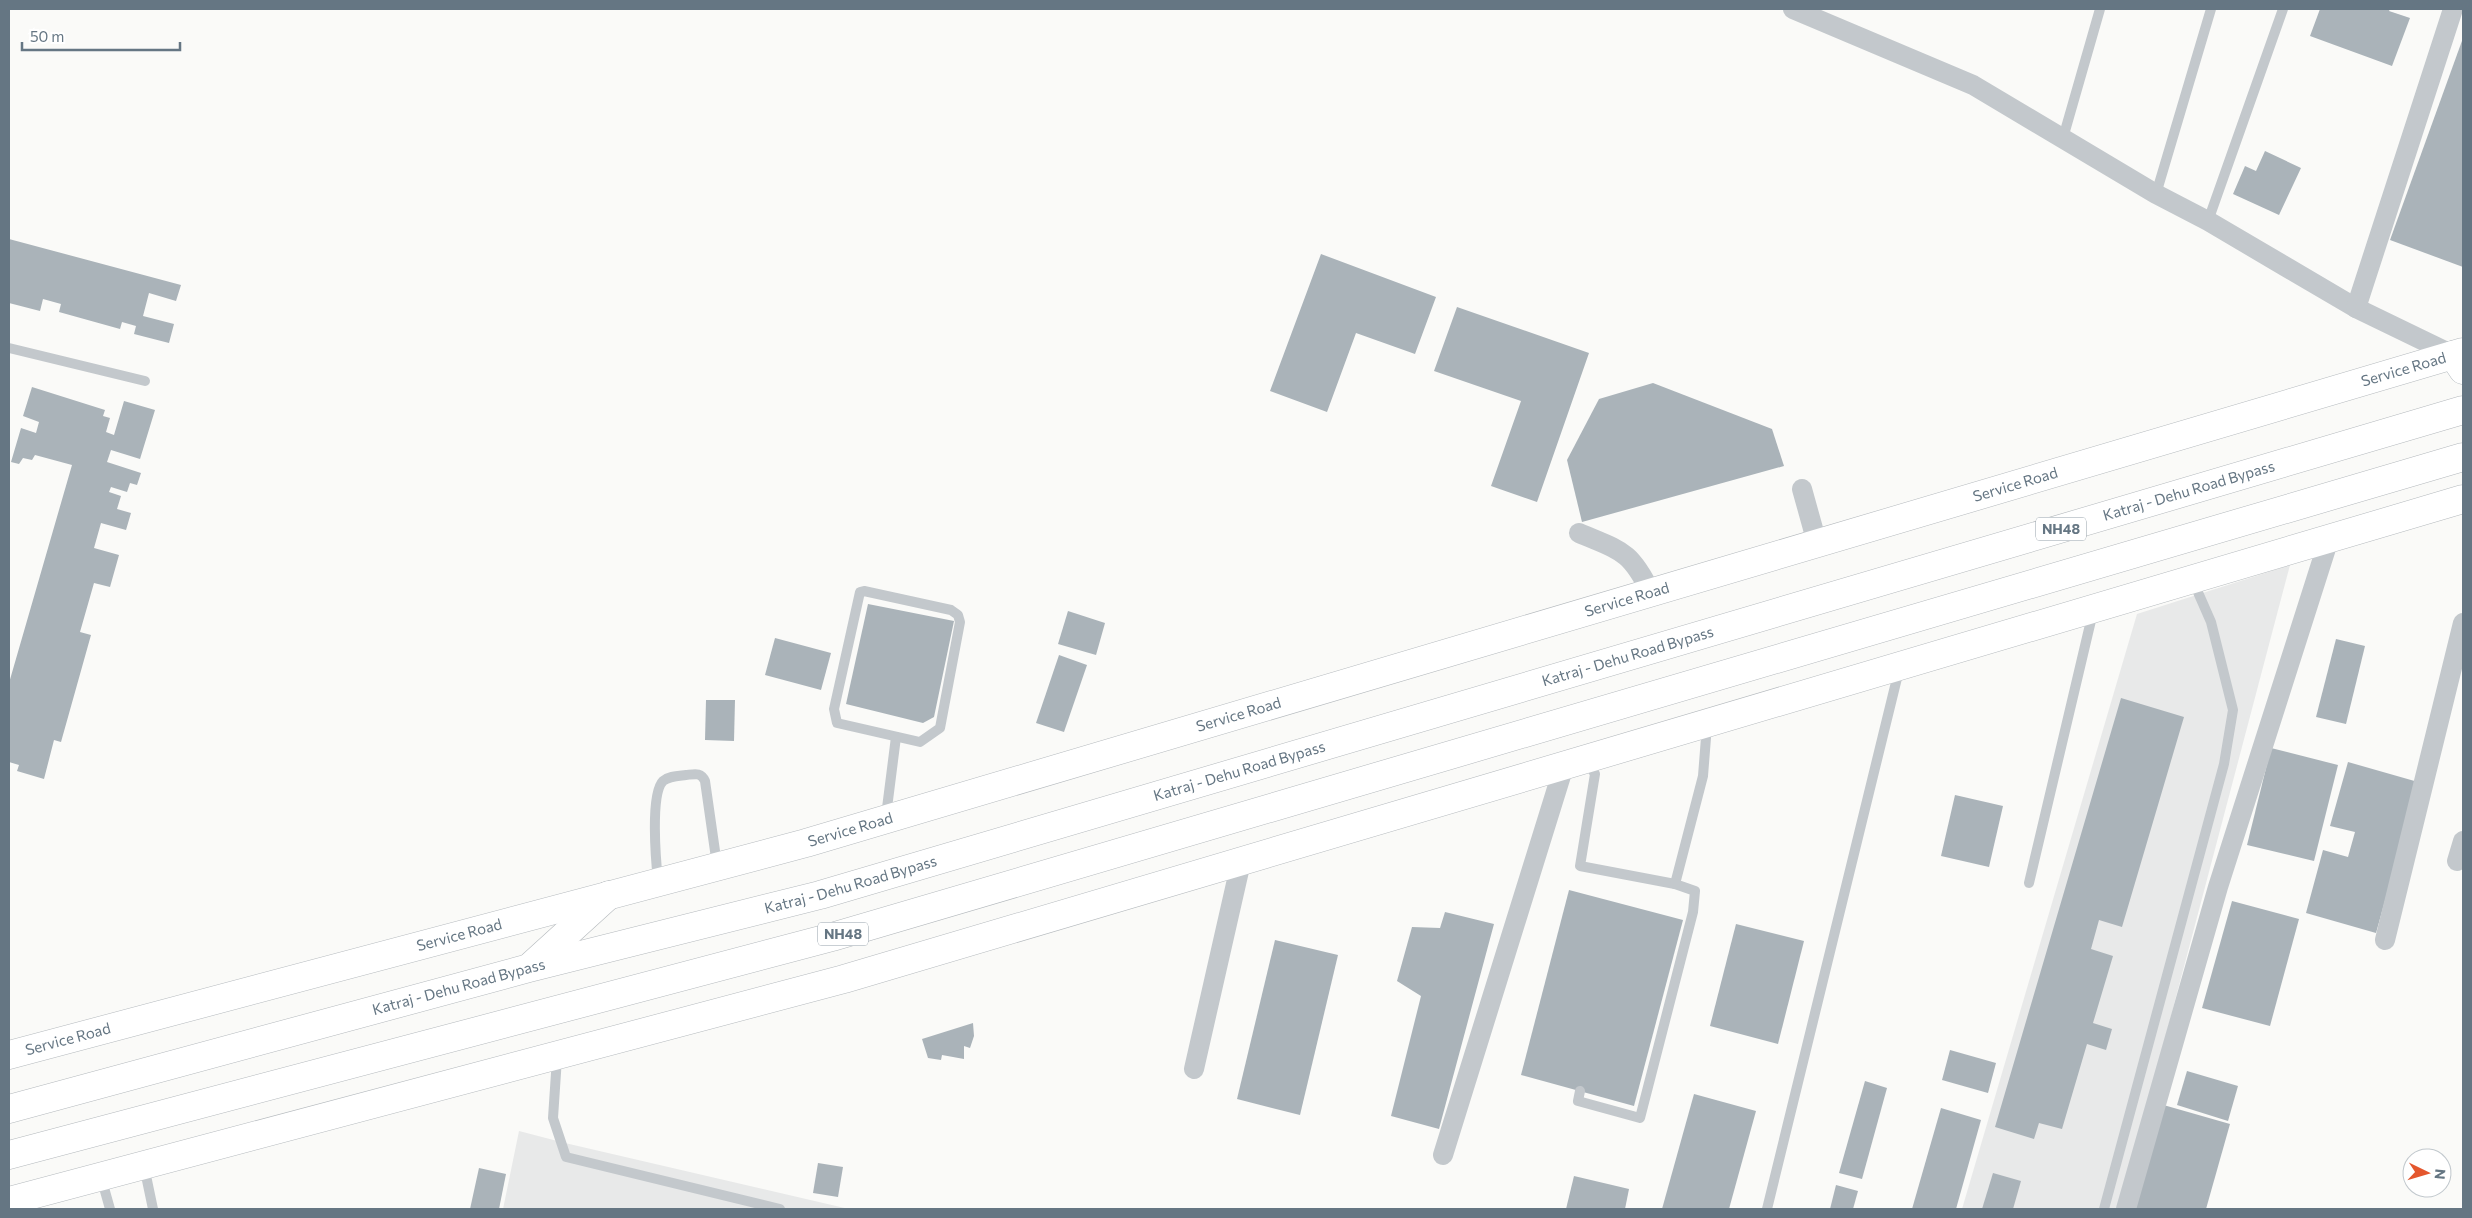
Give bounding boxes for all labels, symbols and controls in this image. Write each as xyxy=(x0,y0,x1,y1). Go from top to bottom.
scale bar xyxy=(22,20,180,52)
text: 50 m xyxy=(30,27,64,45)
street label: Service Road xyxy=(2359,348,2448,390)
street label: Katraj - Dehu Road Bypass xyxy=(2100,456,2277,524)
street label: Service Road xyxy=(1970,463,2060,505)
road number: NH48 xyxy=(2036,518,2086,540)
street label: Service Road xyxy=(1582,578,1671,620)
street label: Katraj - Dehu Road Bypass xyxy=(1539,622,1716,689)
street label: Service Road xyxy=(1194,693,1283,735)
street label: Katraj - Dehu Road Bypass xyxy=(1151,736,1327,804)
street label: Service Road xyxy=(806,808,895,850)
street label: Katraj - Dehu Road Bypass xyxy=(762,851,939,917)
street label: Service Road xyxy=(414,914,504,954)
road number: NH48 xyxy=(818,922,868,946)
street label: Katraj - Dehu Road Bypass xyxy=(370,954,547,1018)
street label: Service Road xyxy=(23,1018,112,1058)
north arrow xyxy=(2402,1148,2452,1198)
text: N xyxy=(2432,1168,2449,1180)

